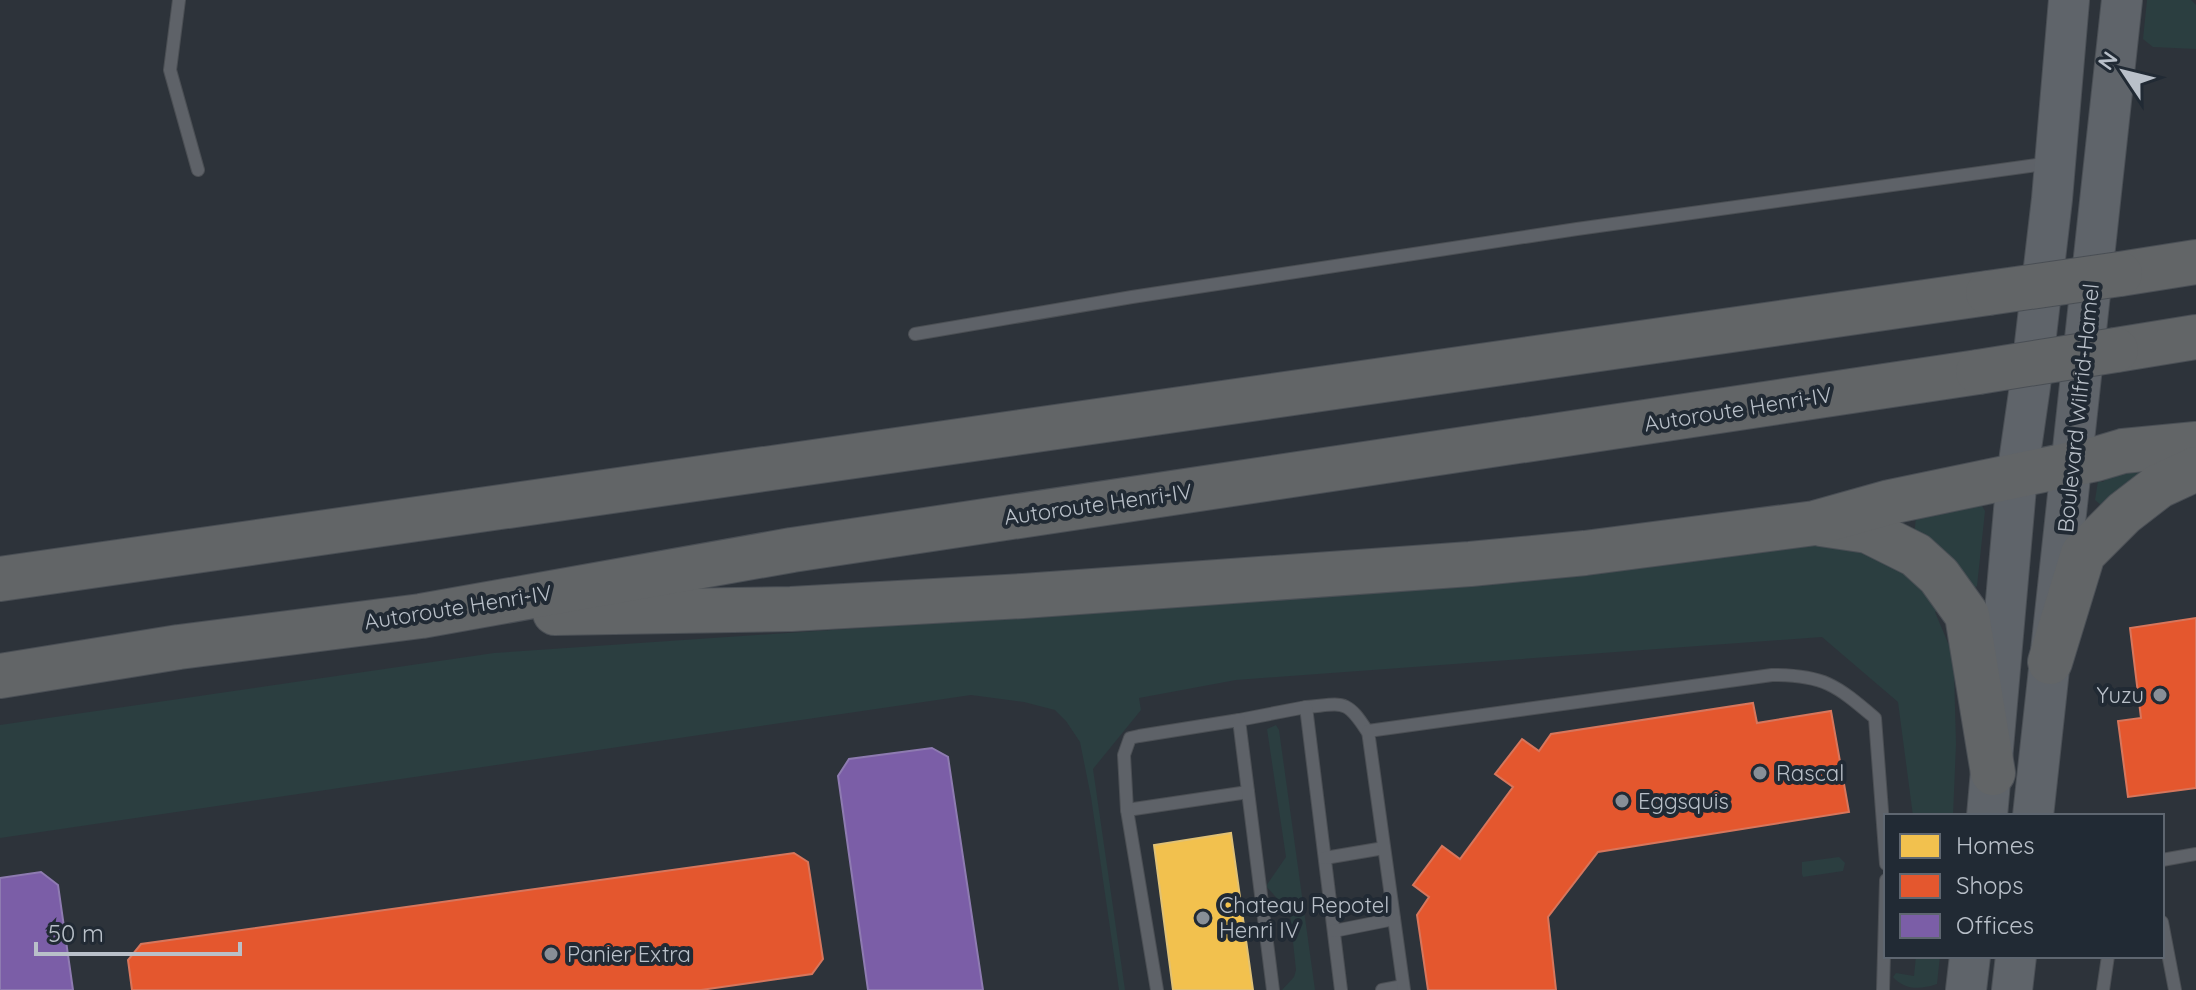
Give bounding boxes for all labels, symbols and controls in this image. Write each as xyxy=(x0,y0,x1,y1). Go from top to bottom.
north arrow xyxy=(2084,32,2164,112)
text: N xyxy=(2092,46,2124,75)
street label: Boulevard Wilfrid-Hamel xyxy=(2051,282,2105,534)
street label: Autoroute Henri-IV xyxy=(1642,380,1834,438)
street label: Autoroute Henri-IV xyxy=(1002,477,1194,531)
street label: Autoroute Henri-IV xyxy=(362,578,554,636)
place label: Yuzu xyxy=(2097,681,2144,709)
marker: Yuzu xyxy=(2151,686,2169,704)
place label: Rascal xyxy=(1776,759,1844,787)
marker: Rascal xyxy=(1751,764,1769,782)
place label: Eggsquis xyxy=(1638,787,1729,815)
marker: Eggsquis xyxy=(1613,792,1631,810)
legend xyxy=(1884,814,2164,958)
text: Homes xyxy=(1956,830,2034,860)
text: Shops xyxy=(1956,870,2023,900)
place label: Chateau Repotel Henri IV xyxy=(1219,891,1389,944)
scale bar xyxy=(36,906,240,956)
marker: Chateau Repotel Henri IV xyxy=(1194,909,1212,927)
text: Offices xyxy=(1956,910,2034,940)
text: 50 m xyxy=(48,918,104,948)
place label: Panier Extra xyxy=(567,940,691,968)
marker: Panier Extra xyxy=(542,945,560,963)

